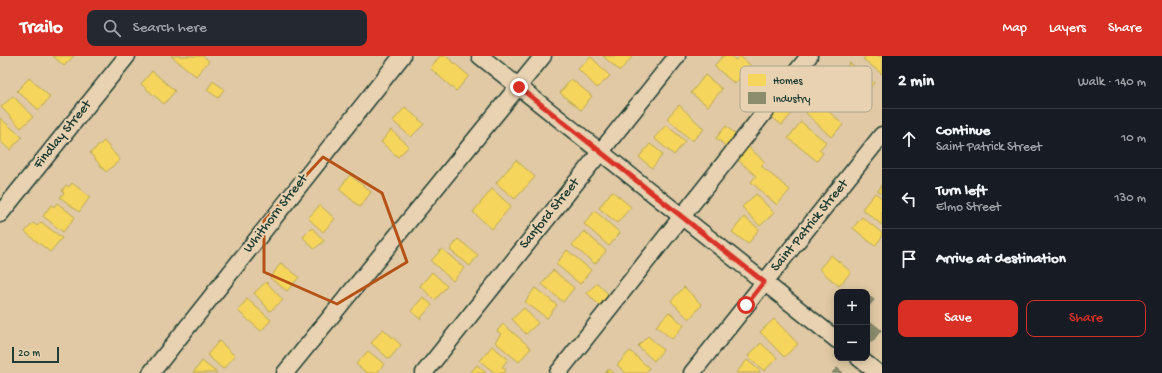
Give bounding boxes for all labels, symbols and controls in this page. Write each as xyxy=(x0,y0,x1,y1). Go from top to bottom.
search box xyxy=(87,10,367,46)
text: Trailo xyxy=(20,17,63,40)
icon: search xyxy=(101,17,123,39)
text: Search here xyxy=(133,19,207,37)
text: Map xyxy=(1003,20,1027,37)
text: Layers xyxy=(1049,20,1086,37)
text: Share xyxy=(1108,20,1142,37)
legend xyxy=(740,66,872,112)
text: 2 min xyxy=(898,72,934,92)
text: Walk · 140 m xyxy=(1078,75,1146,90)
text: Homes xyxy=(773,76,803,88)
route end xyxy=(510,78,528,96)
text: Industry xyxy=(773,94,811,106)
street label: Findlay Street xyxy=(30,96,97,174)
text: Continue xyxy=(936,122,990,140)
icon: ahead xyxy=(898,128,920,150)
text: 10 m xyxy=(1121,131,1146,146)
text: Saint Patrick Street xyxy=(936,140,1042,155)
street label: Whithorn Street xyxy=(240,170,313,257)
street label: Sanford Street xyxy=(516,174,585,253)
street label: Saint Patrick Street xyxy=(768,175,853,276)
text: Turn left xyxy=(936,182,987,200)
icon: left xyxy=(898,188,920,210)
text: 130 m xyxy=(1114,191,1146,206)
text: Elmo Street xyxy=(936,200,1001,215)
icon: arrive xyxy=(898,248,920,270)
text: Arrive at destination xyxy=(936,250,1066,268)
map controls xyxy=(834,289,870,361)
button: + xyxy=(834,289,870,325)
route start xyxy=(737,296,755,314)
button: Save xyxy=(898,300,1018,337)
button: Share xyxy=(1026,300,1146,337)
button: − xyxy=(834,325,870,361)
scale bar xyxy=(12,345,59,364)
text: 20 m xyxy=(18,348,40,360)

